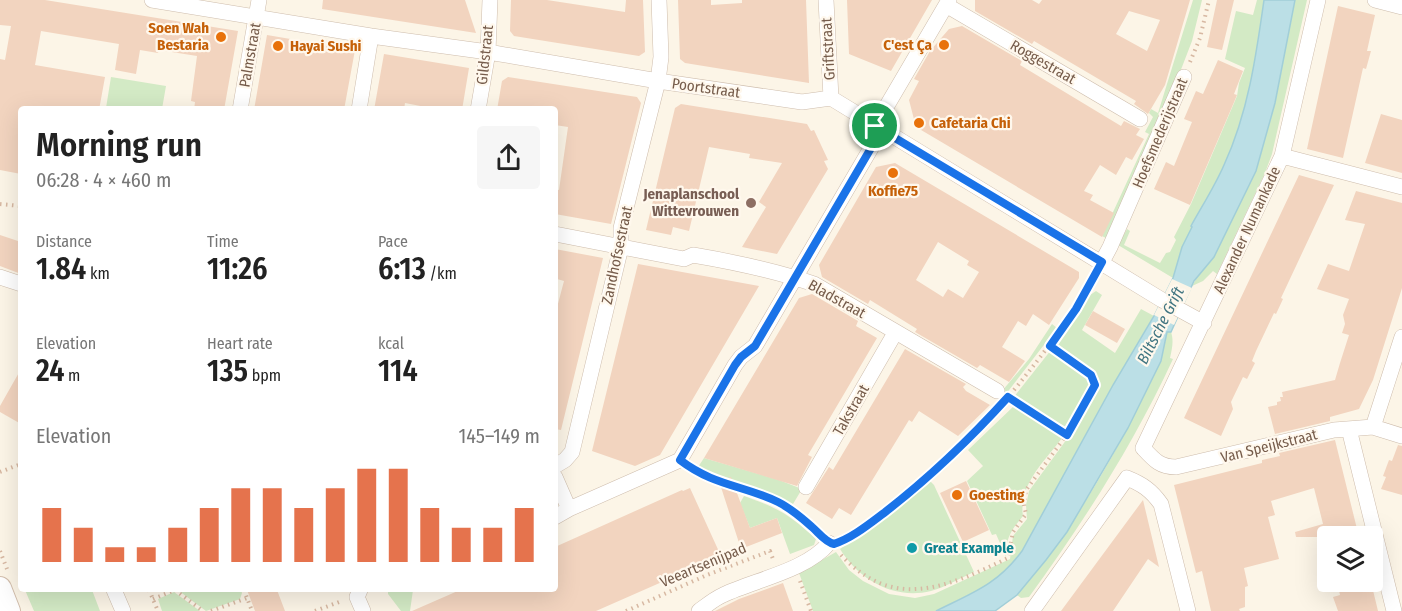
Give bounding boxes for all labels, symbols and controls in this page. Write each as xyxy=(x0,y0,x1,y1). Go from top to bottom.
street label: Griftstraat xyxy=(817,17,839,81)
place label: Soen Wah Bestaria xyxy=(148,19,210,54)
street label: Palmstraat xyxy=(235,21,265,89)
street label: Gildstraat xyxy=(473,24,497,86)
marker: Soen Wah Bestaria xyxy=(214,30,228,44)
place label: C'est Ça xyxy=(883,36,933,55)
street label: Roggestraat xyxy=(1007,36,1079,88)
place label: Hayai Sushi xyxy=(290,37,362,55)
marker: C'est Ça xyxy=(937,38,951,52)
marker: Hayai Sushi xyxy=(271,39,285,53)
street label: Poortstraat xyxy=(671,74,741,102)
street label: Hoefsmederijstraat xyxy=(1129,75,1191,191)
pin xyxy=(849,100,900,151)
icon: arrive xyxy=(858,109,891,142)
place label: Cafetaria Chi xyxy=(931,114,1011,132)
marker: Cafetaria Chi xyxy=(912,116,926,130)
text: Morning run xyxy=(36,125,202,165)
button: share xyxy=(477,126,540,189)
street label: Alexander Numankade xyxy=(1210,164,1284,296)
marker: Koffie75 xyxy=(886,166,900,180)
text: 06:28 · 4 × 460 m xyxy=(36,168,171,192)
place label: Koffie75 xyxy=(868,182,918,200)
place label: Jenaplanschool Wittevrouwen xyxy=(642,185,740,220)
marker: Jenaplanschool Wittevrouwen xyxy=(744,196,758,210)
street label: Zandhofsestraat xyxy=(598,204,636,306)
text: Distance xyxy=(36,232,92,251)
text: Time xyxy=(207,232,239,251)
text: Pace xyxy=(378,232,408,251)
text: 1.84 xyxy=(36,251,86,287)
text: 11:26 xyxy=(207,251,268,287)
text: 6:13 xyxy=(378,251,426,287)
text: km xyxy=(86,264,110,283)
text: /km xyxy=(426,264,457,283)
street label: Bladstraat xyxy=(805,276,869,322)
water label: Biltsche Grift xyxy=(1133,283,1188,367)
text: Elevation xyxy=(36,334,96,353)
text: Heart rate xyxy=(207,334,273,353)
text: kcal xyxy=(378,334,404,353)
text: 24 xyxy=(36,353,64,389)
text: 135 xyxy=(207,353,248,389)
text: 114 xyxy=(378,353,418,389)
text: m xyxy=(64,366,80,385)
text: bpm xyxy=(248,366,281,385)
street label: Takstraat xyxy=(829,381,873,439)
text: Elevation xyxy=(36,424,111,448)
text: 145–149 m xyxy=(459,424,540,448)
street label: Van Speijkstraat xyxy=(1219,425,1319,467)
place label: Goesting xyxy=(969,486,1025,504)
marker: Goesting xyxy=(950,488,964,502)
map controls xyxy=(1317,526,1383,592)
button: layers xyxy=(1317,526,1383,592)
street label: Veeartsenijpad xyxy=(657,539,749,591)
place label: Great Example xyxy=(924,539,1014,557)
marker: Great Example xyxy=(905,541,919,555)

